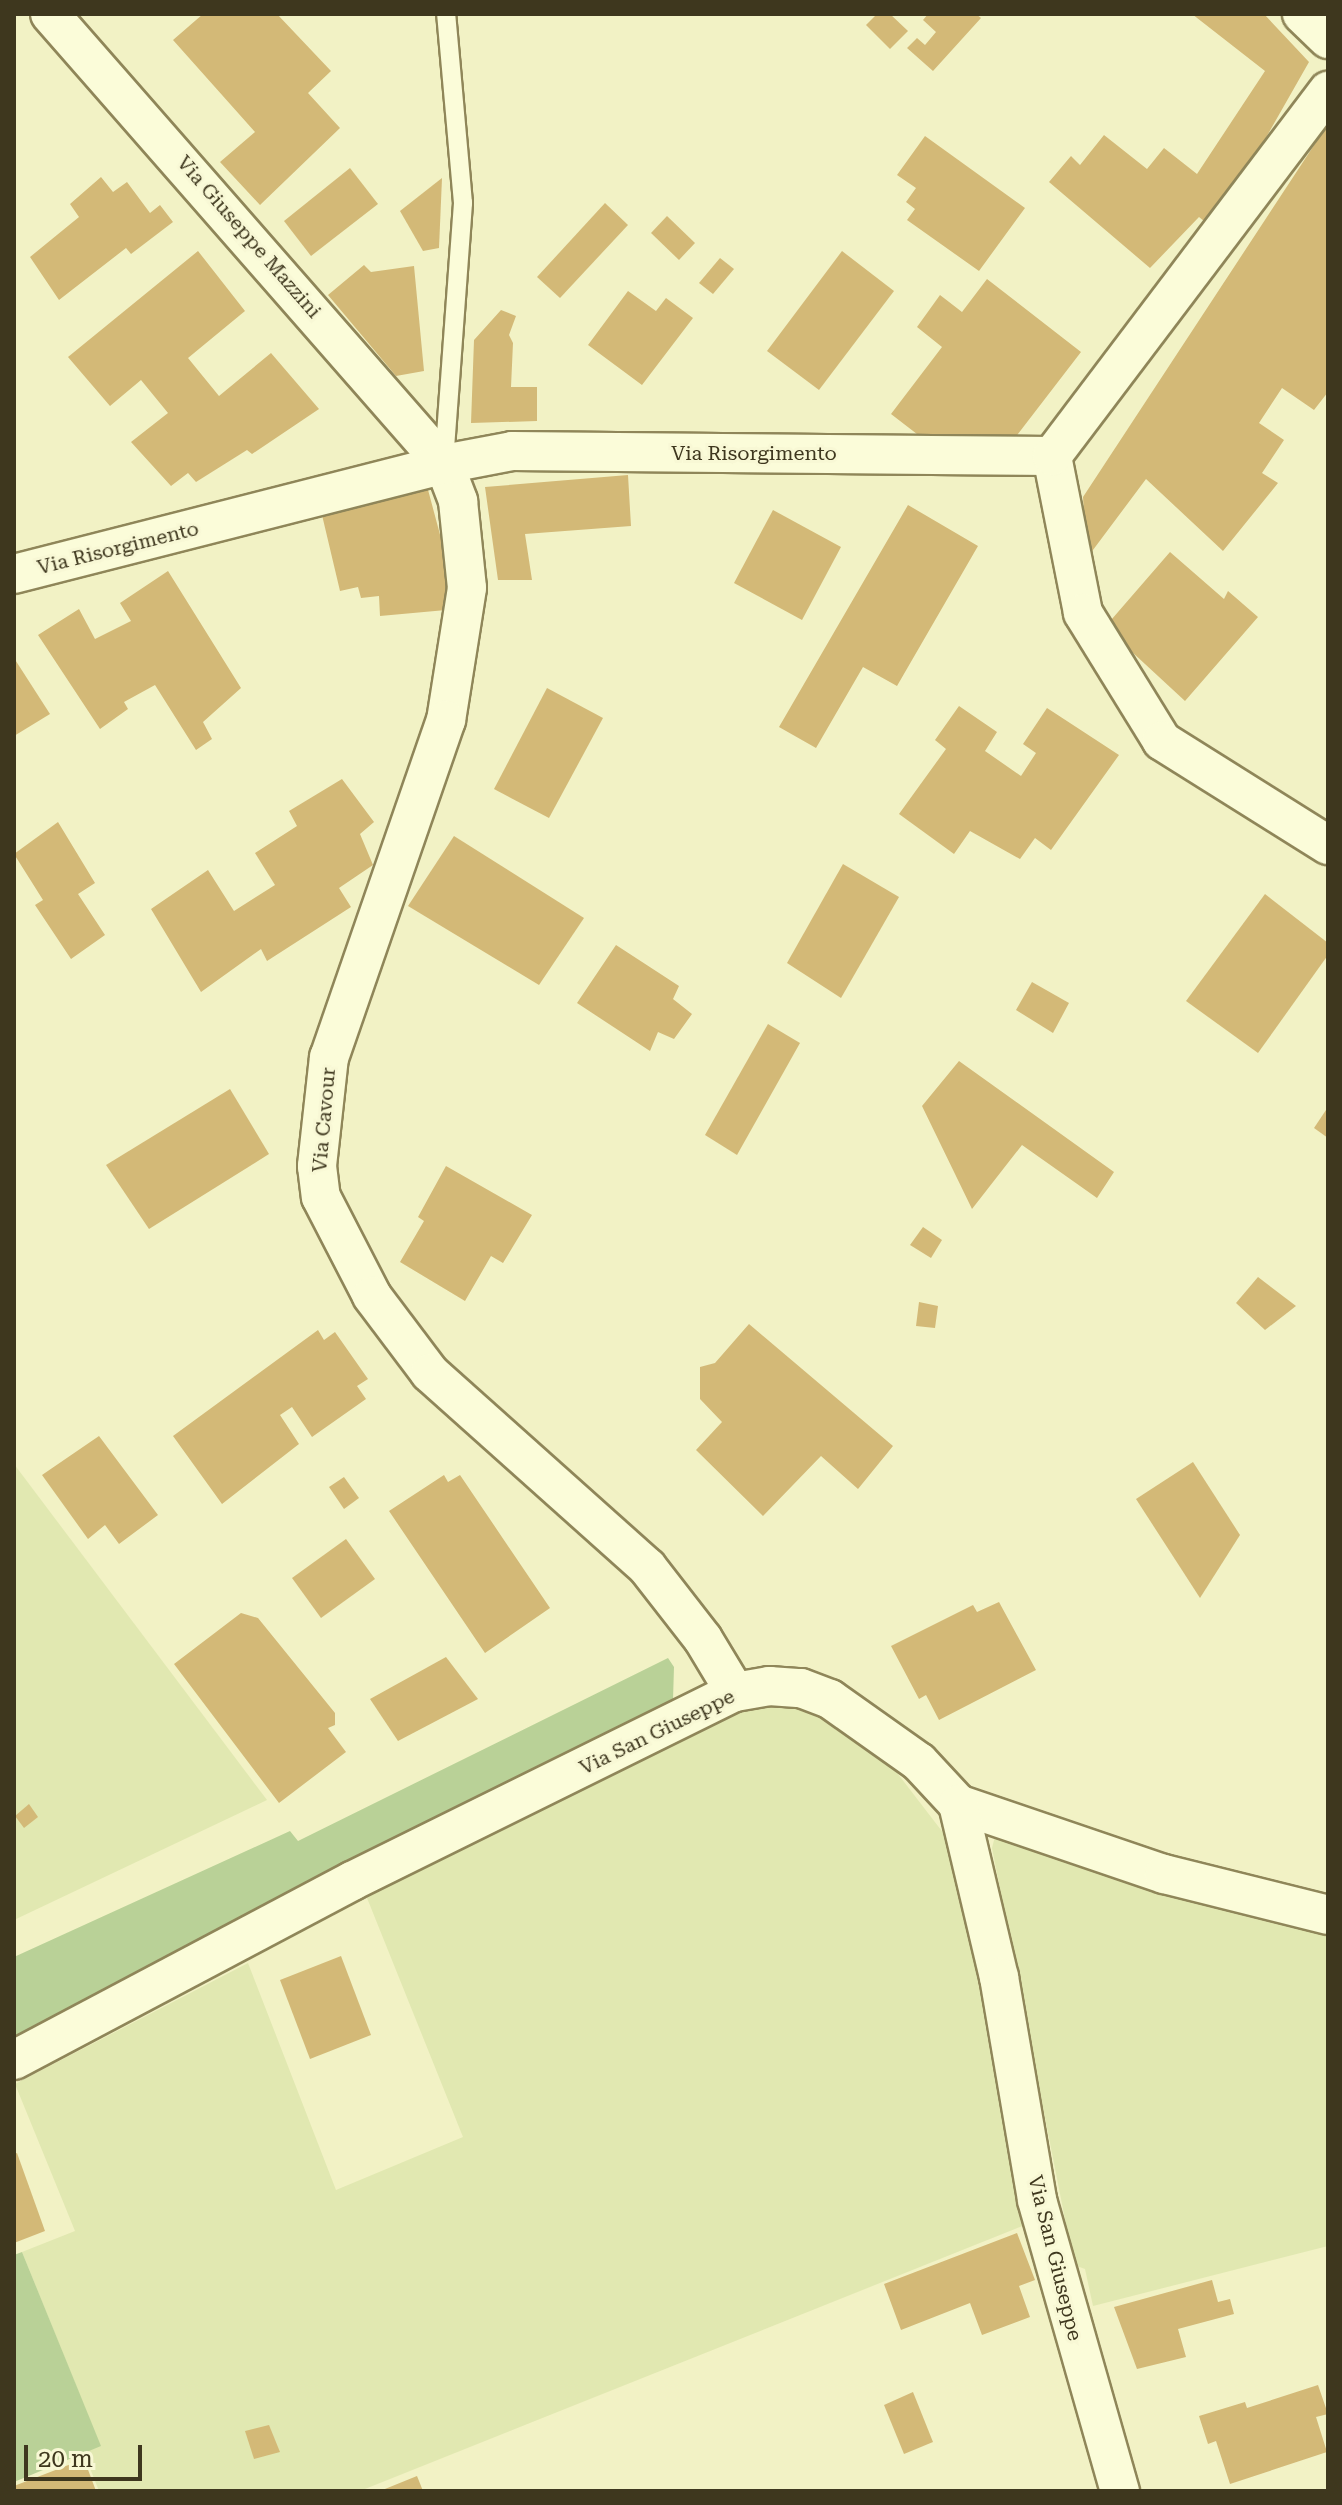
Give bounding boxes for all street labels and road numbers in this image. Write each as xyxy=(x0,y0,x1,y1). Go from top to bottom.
street label: Via Giuseppe Mazzini xyxy=(172,151,326,323)
street label: Via Risorgimento xyxy=(671,441,837,465)
street label: Via Risorgimento xyxy=(35,516,201,580)
street label: Via Cavour xyxy=(307,1067,341,1173)
street label: Via San Giuseppe xyxy=(576,1684,738,1780)
street label: Via San Giuseppe xyxy=(1023,2173,1087,2343)

